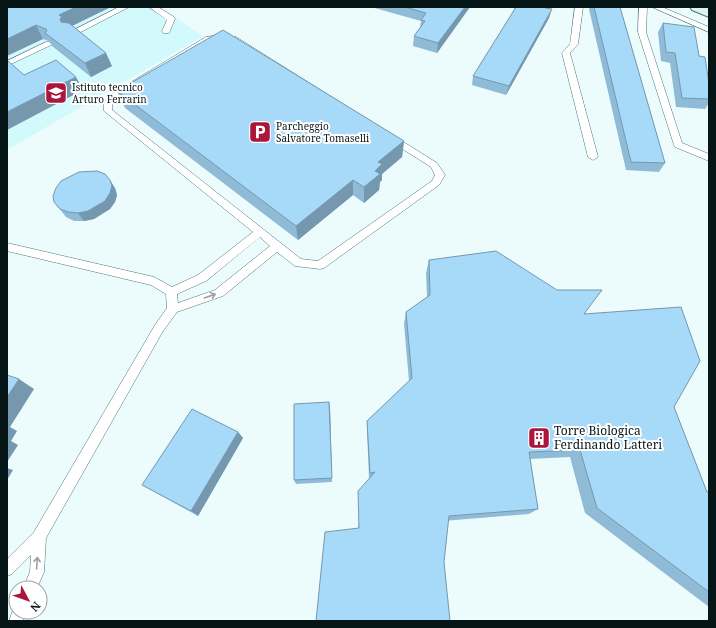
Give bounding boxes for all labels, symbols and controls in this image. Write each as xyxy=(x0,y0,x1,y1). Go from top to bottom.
school or university icon: Istituto tecnico Arturo Ferrarin xyxy=(43,80,69,106)
place label: Istituto tecnico Arturo Ferrarin xyxy=(72,80,147,106)
parking icon: Parcheggio Salvatore Tomaselli xyxy=(247,119,273,145)
place label: Parcheggio Salvatore Tomaselli xyxy=(276,119,370,145)
one-way arrow xyxy=(204,291,216,299)
place label: Torre Biologica Ferdinando Latteri xyxy=(554,422,662,453)
building icon: Torre Biologica Ferdinando Latteri xyxy=(526,425,552,451)
one-way arrow xyxy=(34,557,41,570)
north arrow xyxy=(8,580,48,620)
text: N xyxy=(27,599,44,615)

